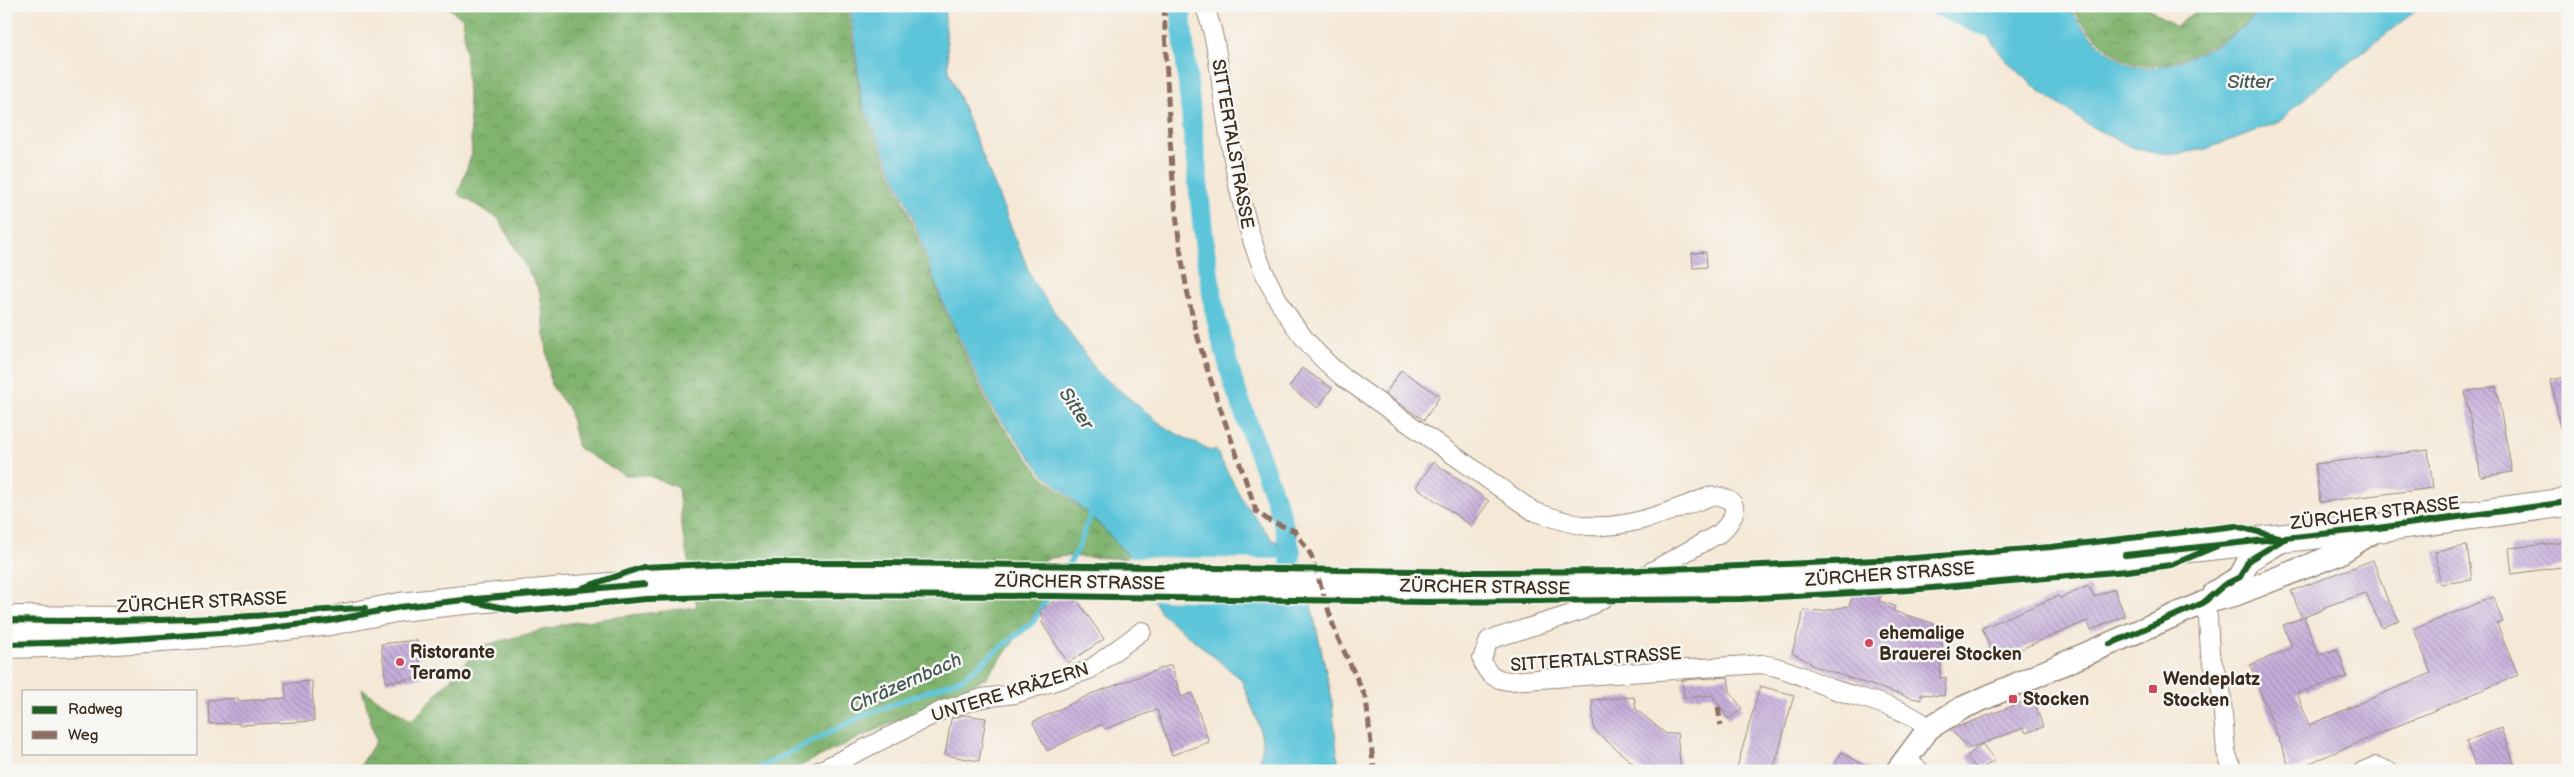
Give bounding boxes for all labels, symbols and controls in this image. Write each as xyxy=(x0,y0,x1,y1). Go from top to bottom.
street label: SITTERTALSTRASSE xyxy=(1207,58,1258,231)
water label: Sitter xyxy=(2227,71,2274,94)
water label: Sitter xyxy=(1053,383,1099,435)
street label: ZÜRCHER STRASSE xyxy=(2288,492,2461,534)
street label: ZÜRCHER STRASSE xyxy=(1803,557,1976,591)
street label: ZÜRCHER STRASSE xyxy=(994,569,1166,594)
street label: ZÜRCHER STRASSE xyxy=(1399,574,1571,599)
street label: ZÜRCHER STRASSE xyxy=(115,587,288,617)
place label: ehemalige Brauerei Stocken xyxy=(1879,623,2022,665)
marker: ehemalige Brauerei Stocken xyxy=(1863,637,1875,649)
place label: Ristorante Teramo xyxy=(410,642,495,684)
street label: SITTERTALSTRASSE xyxy=(1510,643,1683,676)
water label: Chräzernbach xyxy=(846,648,965,718)
marker: Ristorante Teramo xyxy=(394,656,406,668)
street label: UNTERE KRÄZERN xyxy=(929,658,1091,726)
place label: Wendeplatz Stocken xyxy=(2163,669,2260,711)
marker: Wendeplatz Stocken xyxy=(2147,683,2159,695)
place label: Stocken xyxy=(2023,689,2089,710)
legend xyxy=(22,690,198,754)
marker: Stocken xyxy=(2007,693,2019,705)
text: Radweg xyxy=(68,700,123,719)
text: Weg xyxy=(68,726,98,745)

